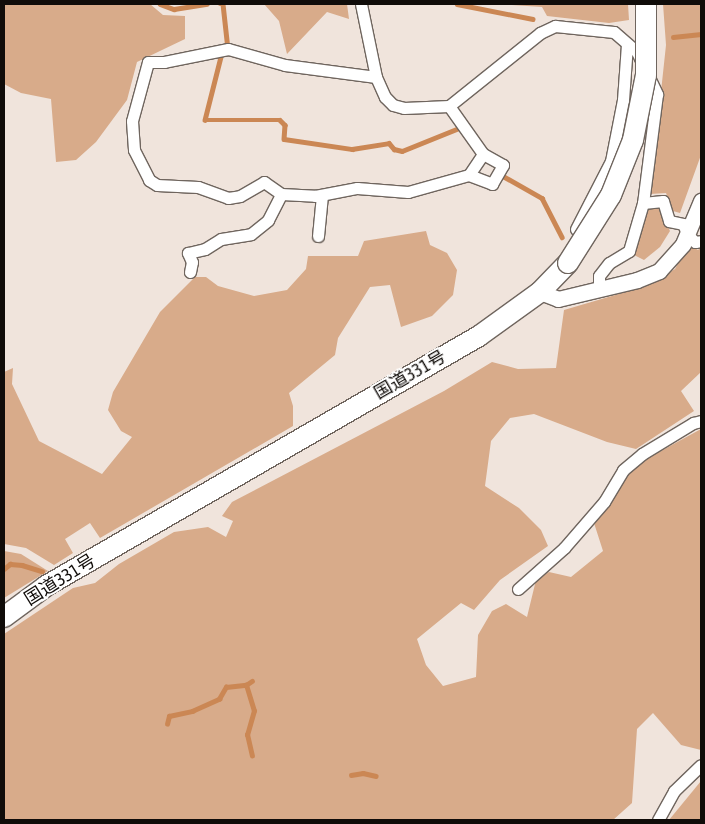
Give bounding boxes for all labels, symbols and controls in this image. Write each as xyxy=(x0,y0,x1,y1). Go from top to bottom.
street label: 国道331号 xyxy=(370,346,450,404)
street label: 国道331号 xyxy=(21,550,99,610)

